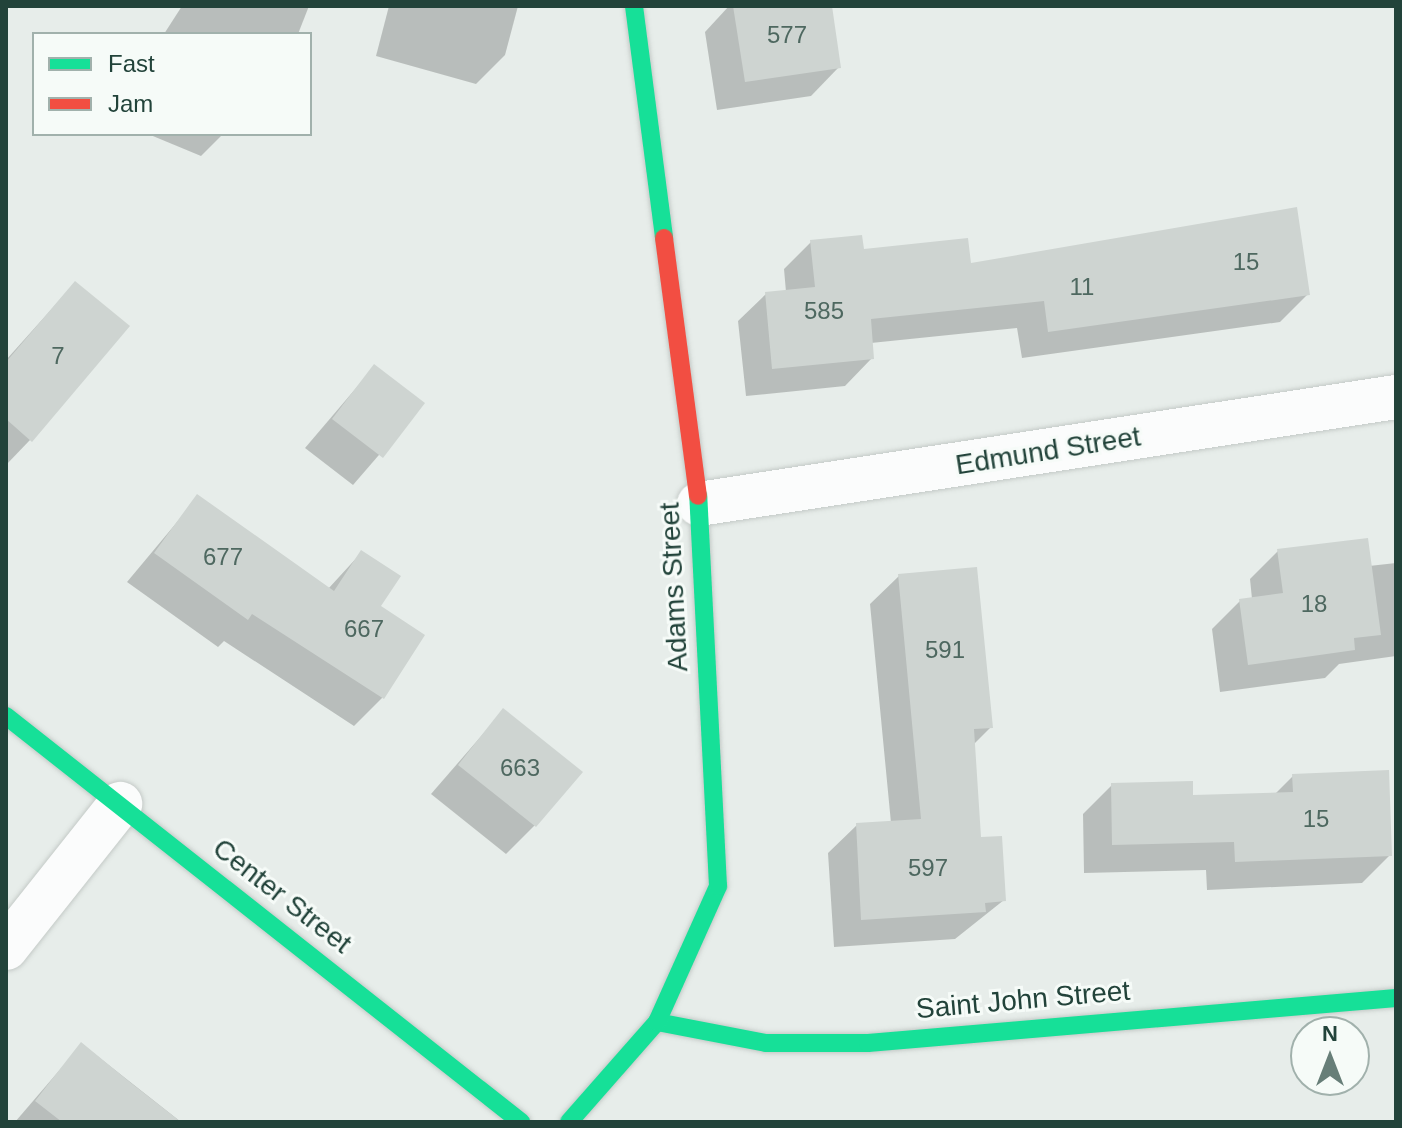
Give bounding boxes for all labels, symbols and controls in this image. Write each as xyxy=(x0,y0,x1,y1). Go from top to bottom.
house number: 577 xyxy=(767,21,807,49)
legend xyxy=(32,32,312,136)
text: Fast xyxy=(108,50,155,77)
text: Jam xyxy=(108,90,153,117)
house number: 15 xyxy=(1233,248,1259,276)
house number: 11 xyxy=(1070,273,1094,301)
house number: 585 xyxy=(804,297,844,325)
house number: 7 xyxy=(51,342,65,370)
street label: Edmund Street xyxy=(953,420,1143,482)
street label: Adams Street xyxy=(653,501,695,673)
house number: 677 xyxy=(203,543,243,571)
house number: 18 xyxy=(1301,590,1327,618)
house number: 667 xyxy=(344,615,384,643)
house number: 591 xyxy=(925,636,965,664)
house number: 663 xyxy=(500,754,540,782)
house number: 15 xyxy=(1303,805,1329,833)
street label: Center Street xyxy=(206,832,358,960)
house number: 597 xyxy=(908,854,948,882)
street label: Saint John Street xyxy=(915,974,1131,1026)
north arrow xyxy=(1290,1016,1370,1096)
text: N xyxy=(1322,1021,1338,1046)

